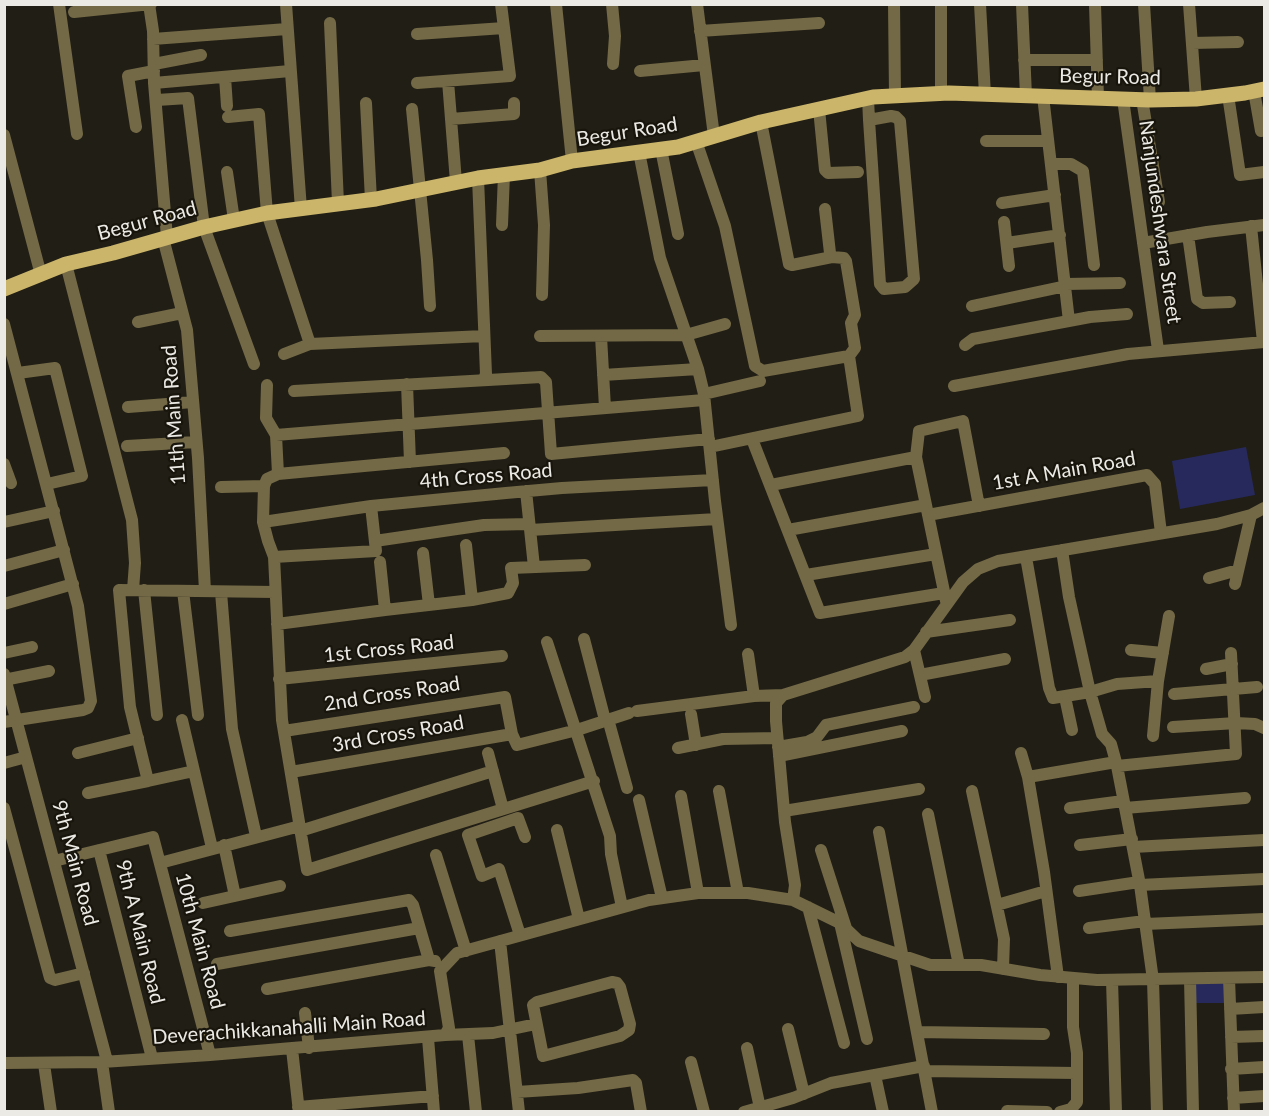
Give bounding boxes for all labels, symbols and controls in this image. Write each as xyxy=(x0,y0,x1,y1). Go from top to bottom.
street label: Begur Road xyxy=(1059,64,1161,90)
street label: Begur Road xyxy=(575,112,679,152)
street label: Nanjundeshwara Street xyxy=(1134,119,1186,325)
street label: Begur Road xyxy=(95,196,199,246)
street label: 11th Main Road xyxy=(157,344,191,486)
street label: 1st A Main Road xyxy=(991,447,1137,495)
street label: 4th Cross Road xyxy=(419,458,553,494)
street label: 1st Cross Road xyxy=(323,630,455,668)
street label: 2nd Cross Road xyxy=(322,671,462,717)
street label: 3rd Cross Road xyxy=(330,711,466,757)
street label: 9th Main Road xyxy=(47,798,103,928)
street label: 9th A Main Road xyxy=(111,858,169,1006)
street label: 10th Main Road xyxy=(170,870,230,1012)
street label: Deverachikkanahalli Main Road xyxy=(151,1006,427,1050)

